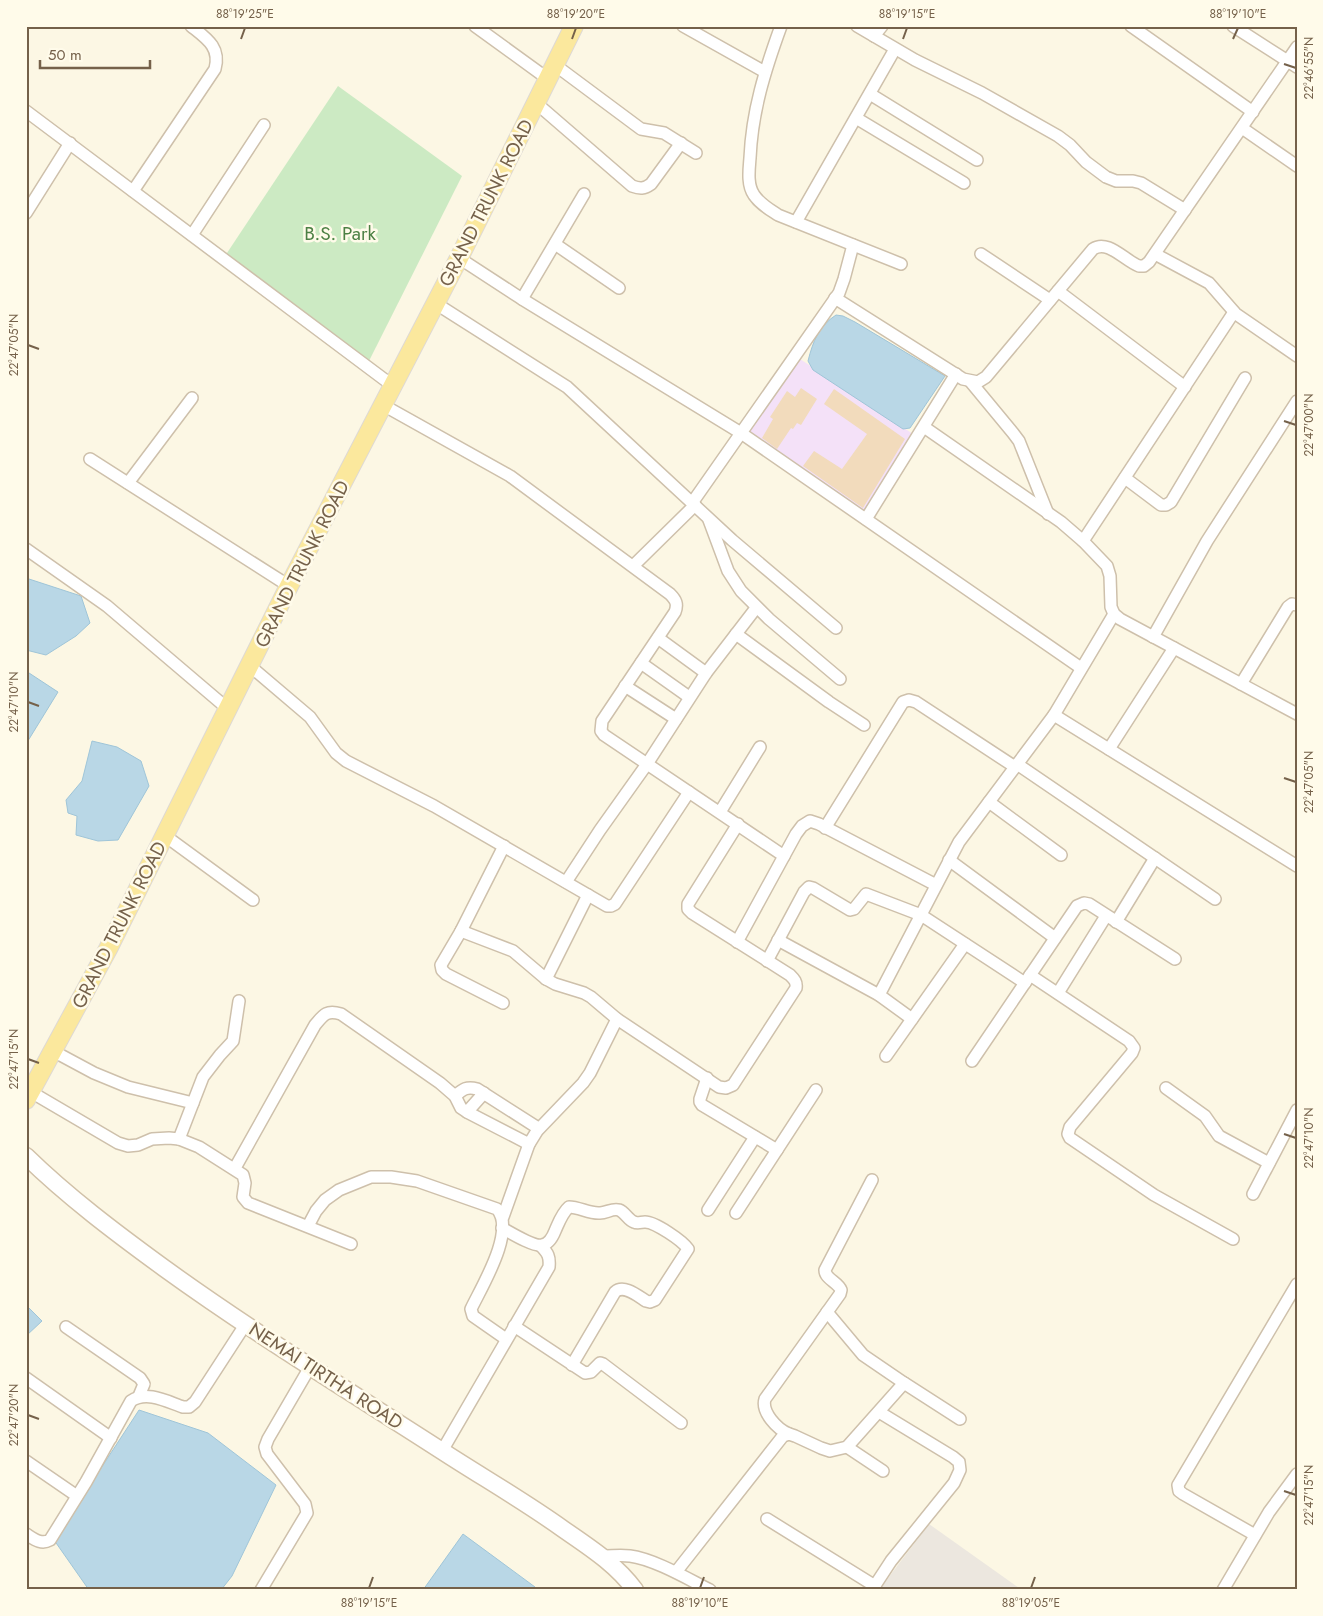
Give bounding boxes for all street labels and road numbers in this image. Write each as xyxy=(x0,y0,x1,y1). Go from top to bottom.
street label: GRAND TRUNK ROAD xyxy=(432,115,540,291)
street label: GRAND TRUNK ROAD xyxy=(248,476,356,652)
street label: GRAND TRUNK ROAD xyxy=(65,837,173,1013)
street label: NEMAI TIRTHA ROAD xyxy=(244,1316,408,1436)

